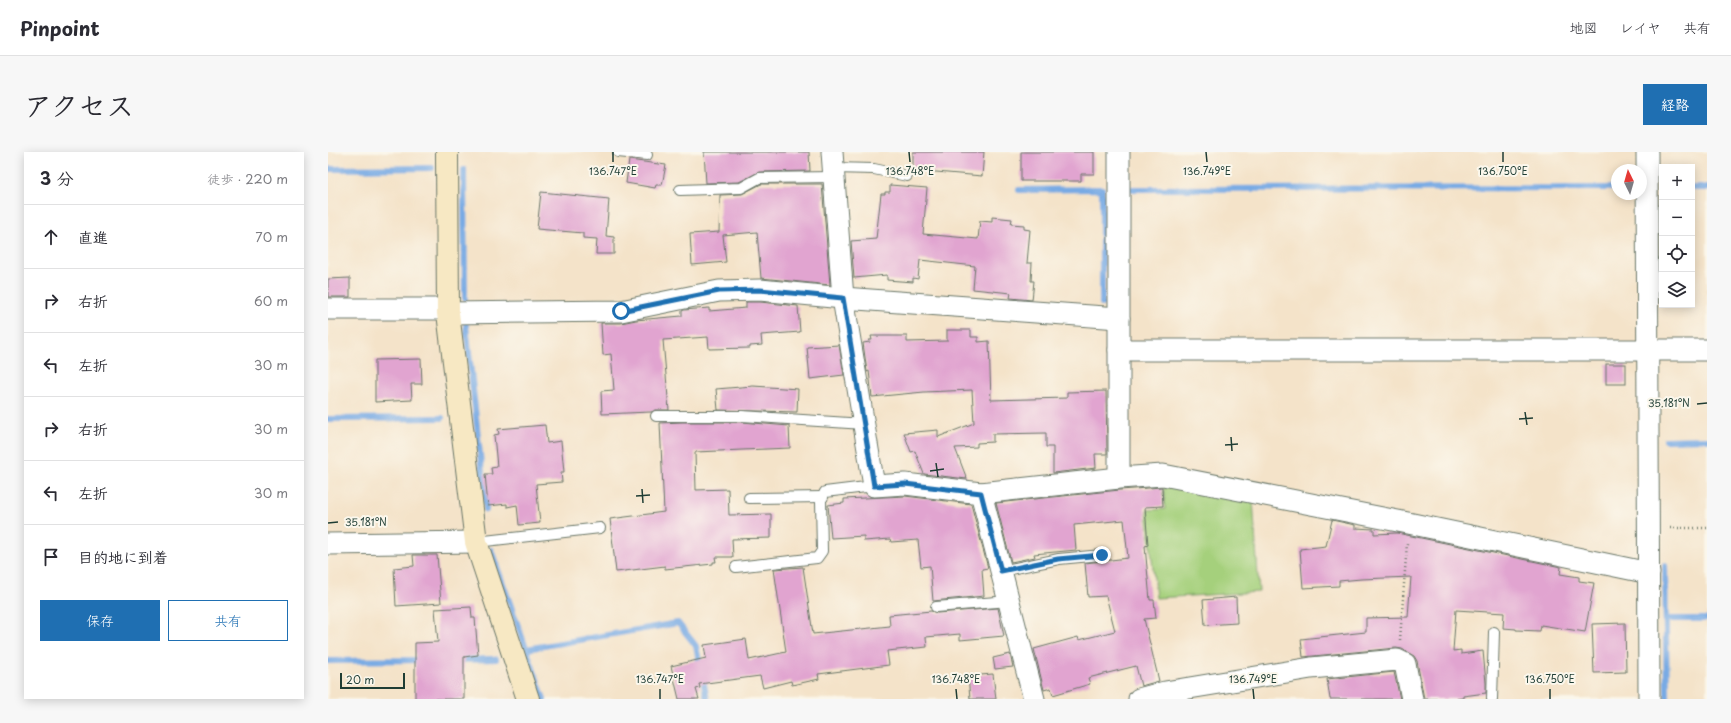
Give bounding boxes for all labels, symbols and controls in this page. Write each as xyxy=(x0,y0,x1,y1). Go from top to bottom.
text: Pinpoint xyxy=(20,14,100,42)
text: 地図 xyxy=(1570,17,1598,38)
text: レイヤ xyxy=(1620,17,1661,38)
text: 共有 xyxy=(1683,17,1711,38)
text: アクセス xyxy=(24,83,134,126)
button: 経路 xyxy=(1643,84,1707,125)
text: 136.747°E xyxy=(589,163,637,178)
text: 136.748°E xyxy=(886,163,934,178)
text: 136.749°E xyxy=(1183,163,1231,178)
text: 136.750°E xyxy=(1478,163,1528,178)
north arrow xyxy=(1611,164,1647,200)
map controls xyxy=(1659,164,1695,308)
button: + xyxy=(1659,164,1695,200)
text: 3 分 xyxy=(40,165,74,191)
text: 徒歩 · 220 m xyxy=(208,169,288,188)
button: − xyxy=(1659,200,1695,236)
text: 直進 xyxy=(78,225,108,248)
icon: ahead xyxy=(40,226,62,248)
text: 70 m xyxy=(255,227,288,246)
button: locate xyxy=(1659,236,1695,272)
button: layers xyxy=(1659,272,1695,308)
text: 右折 xyxy=(78,289,108,312)
icon: right xyxy=(40,290,62,312)
text: 60 m xyxy=(254,291,288,310)
route start xyxy=(612,302,630,320)
text: 左折 xyxy=(78,353,108,376)
icon: left xyxy=(40,354,62,376)
text: 30 m xyxy=(254,355,288,374)
text: 35.181°N xyxy=(1648,395,1690,410)
text: 右折 xyxy=(78,417,108,440)
icon: right xyxy=(40,418,62,440)
text: 30 m xyxy=(254,419,288,438)
text: 左折 xyxy=(78,481,108,504)
icon: left xyxy=(40,482,62,504)
text: 30 m xyxy=(254,483,288,502)
text: 35.181°N xyxy=(345,514,387,529)
text: 目的地に到着 xyxy=(78,545,168,568)
icon: arrive xyxy=(40,546,62,568)
route end xyxy=(1093,546,1111,564)
button: 保存 xyxy=(40,600,160,641)
button: 共有 xyxy=(168,600,288,641)
scale bar xyxy=(340,671,405,690)
text: 20 m xyxy=(346,671,374,688)
text: 136.747°E xyxy=(636,671,684,686)
text: 136.748°E xyxy=(932,671,980,686)
text: 136.749°E xyxy=(1229,671,1277,686)
text: 136.750°E xyxy=(1525,671,1575,686)

